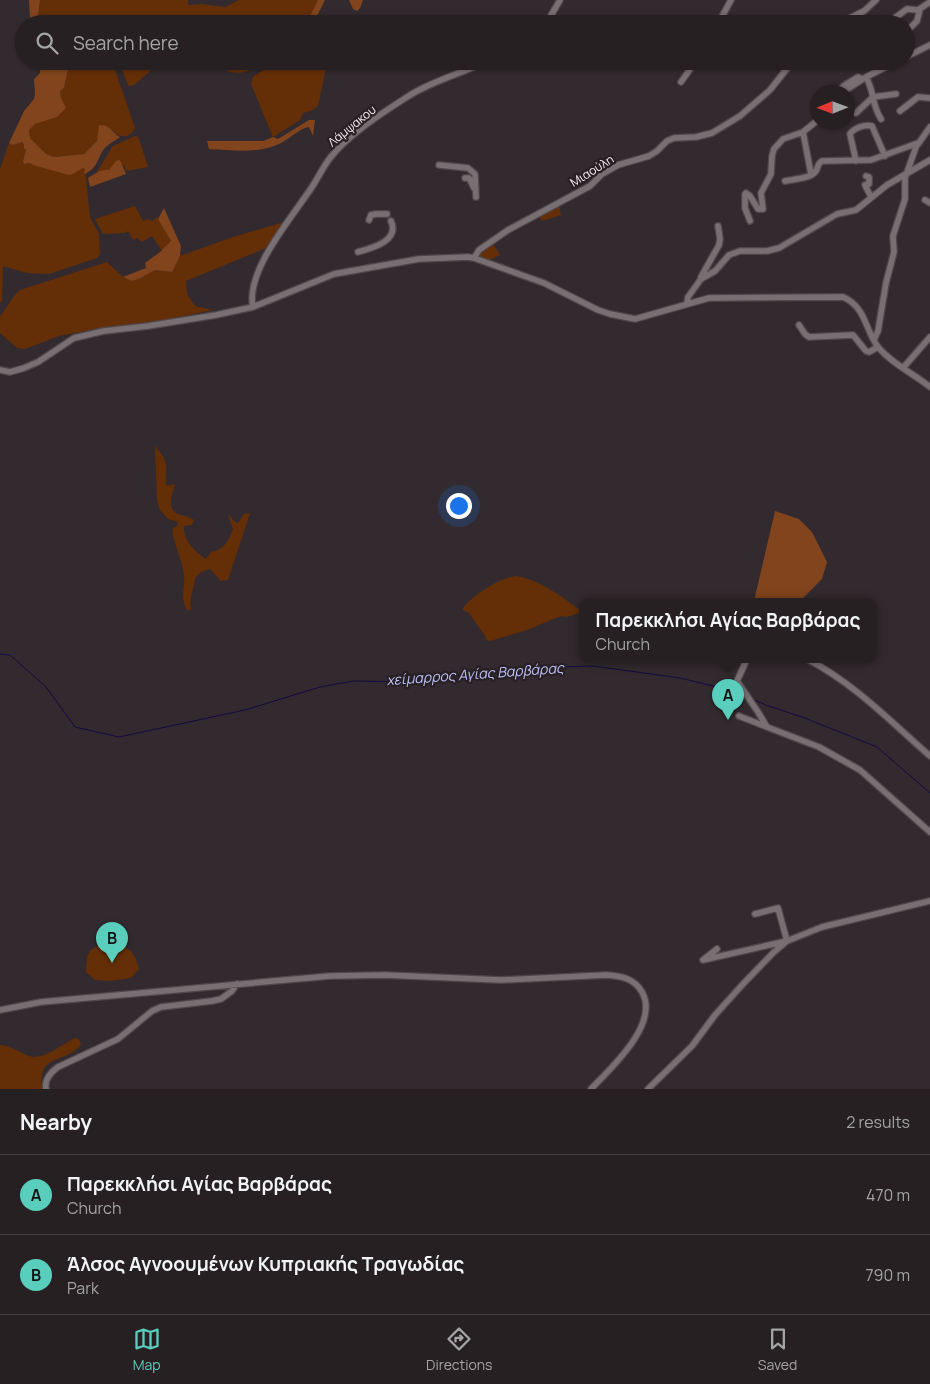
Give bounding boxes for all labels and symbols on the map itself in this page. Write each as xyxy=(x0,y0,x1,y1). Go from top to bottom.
north arrow xyxy=(810,85,855,130)
street label: Λάμψακου xyxy=(324,101,379,150)
street label: Μιαούλη xyxy=(567,150,617,191)
your location xyxy=(446,493,472,519)
water label: χείμαρρος Αγίας Βαρβάρας xyxy=(386,658,565,689)
pin: A xyxy=(712,679,744,720)
pin: B xyxy=(96,922,128,963)

